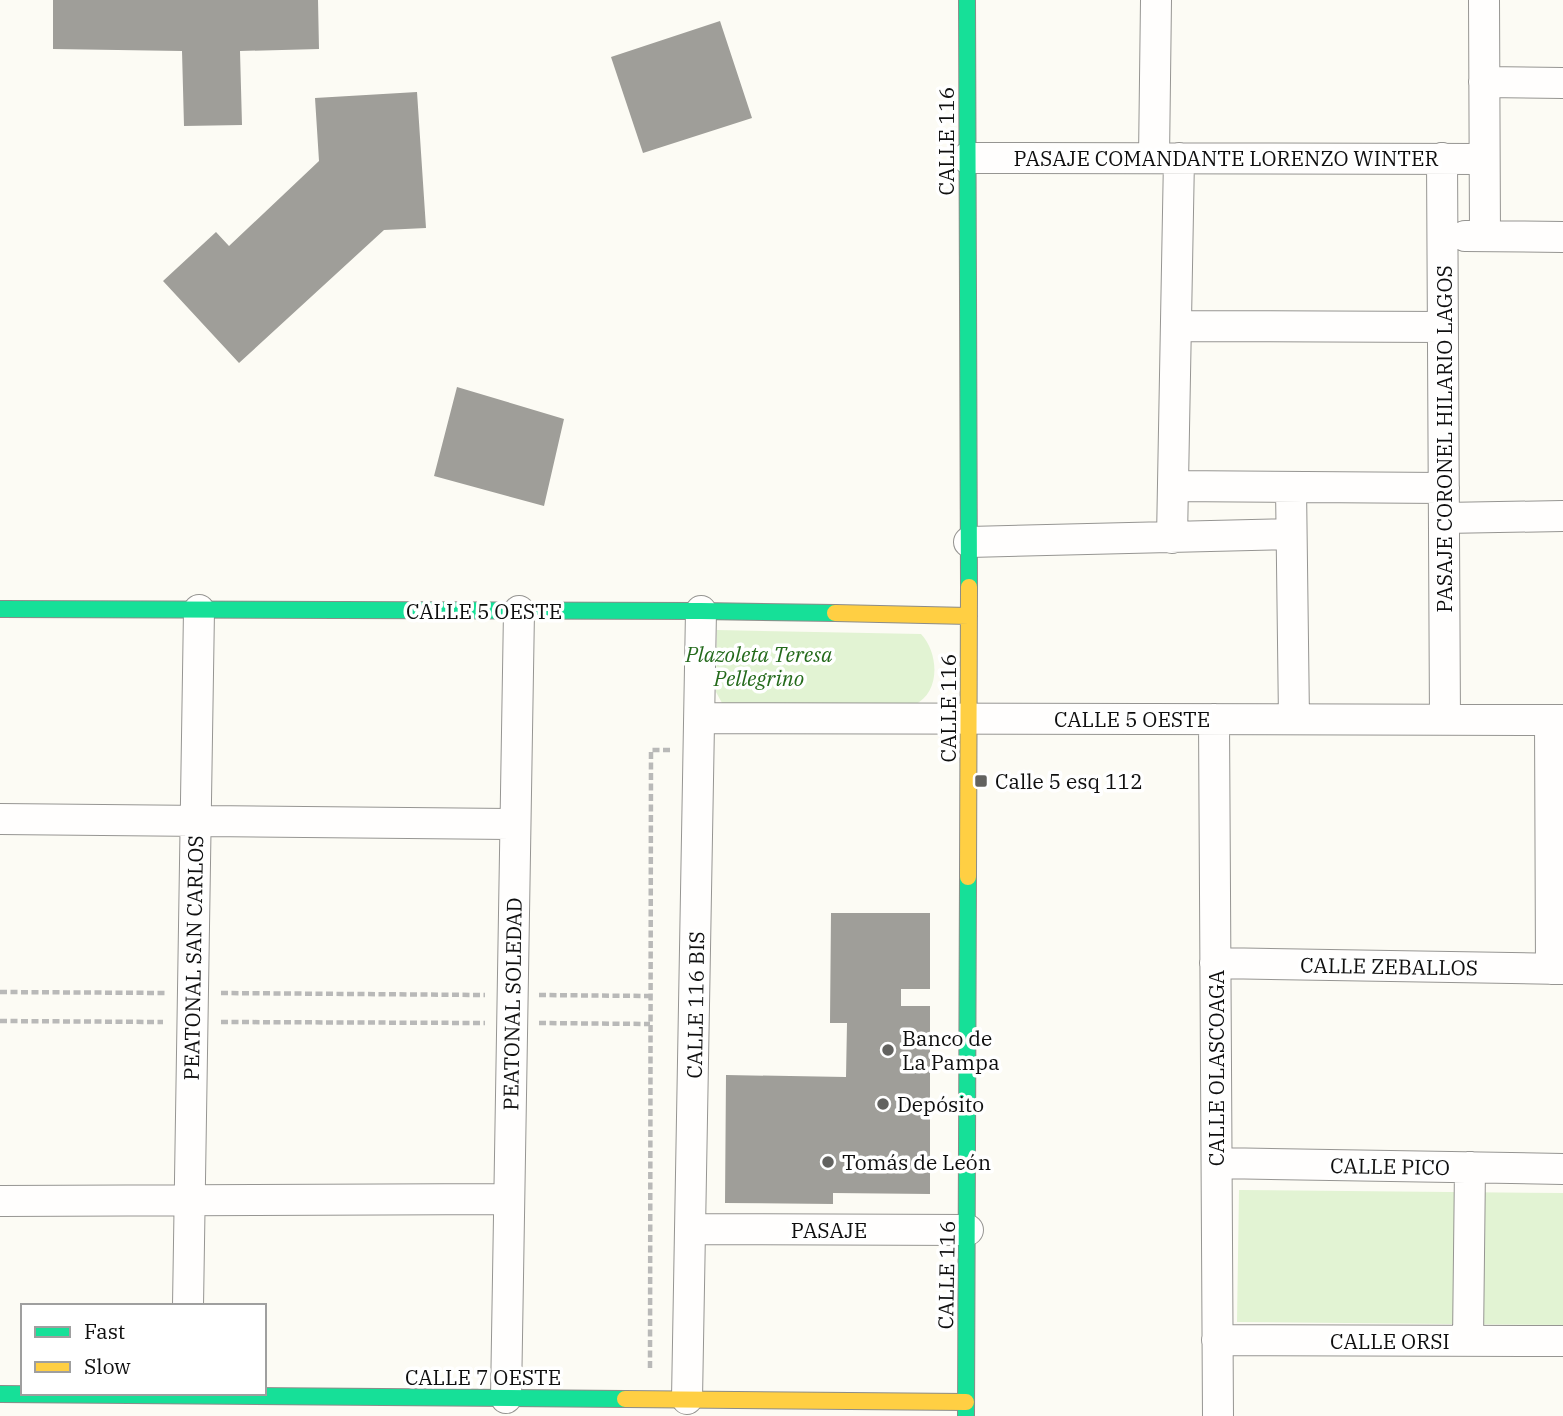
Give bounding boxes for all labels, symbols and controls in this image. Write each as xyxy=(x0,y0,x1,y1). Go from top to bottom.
street label: CALLE 116 xyxy=(932,87,960,195)
street label: PASAJE COMANDANTE LORENZO WINTER xyxy=(1013,144,1439,172)
street label: PASAJE CORONEL HILARIO LAGOS xyxy=(1430,265,1458,613)
street label: CALLE 5 OESTE xyxy=(406,597,562,625)
park label: Plazoleta Teresa Pellegrino xyxy=(685,640,833,692)
street label: CALLE 116 xyxy=(934,654,962,762)
street label: CALLE 5 OESTE xyxy=(1054,705,1210,733)
place label: Calle 5 esq 112 xyxy=(995,767,1143,795)
marker: Calle 5 esq 112 xyxy=(973,773,989,789)
street label: PEATONAL SAN CARLOS xyxy=(177,835,209,1081)
street label: PEATONAL SOLEDAD xyxy=(496,897,528,1111)
street label: CALLE 116 BIS xyxy=(680,931,710,1079)
street label: CALLE ZEBALLOS xyxy=(1300,950,1478,982)
street label: CALLE OLASCOAGA xyxy=(1202,969,1230,1166)
place label: Banco de La Pampa xyxy=(902,1024,1000,1076)
marker: Banco de La Pampa xyxy=(880,1042,896,1058)
place label: Depósito xyxy=(897,1090,984,1118)
marker: Depósito xyxy=(875,1096,891,1112)
place label: Tomás de León xyxy=(842,1148,991,1176)
street label: CALLE PICO xyxy=(1330,1151,1450,1181)
marker: Tomás de León xyxy=(820,1154,836,1170)
street label: PASAJE xyxy=(791,1216,867,1244)
street label: CALLE 116 xyxy=(931,1220,961,1330)
legend xyxy=(21,1304,266,1395)
text: Fast xyxy=(84,1317,125,1345)
street label: CALLE ORSI xyxy=(1330,1327,1450,1355)
text: Slow xyxy=(84,1352,131,1380)
street label: CALLE 7 OESTE xyxy=(405,1363,561,1391)

